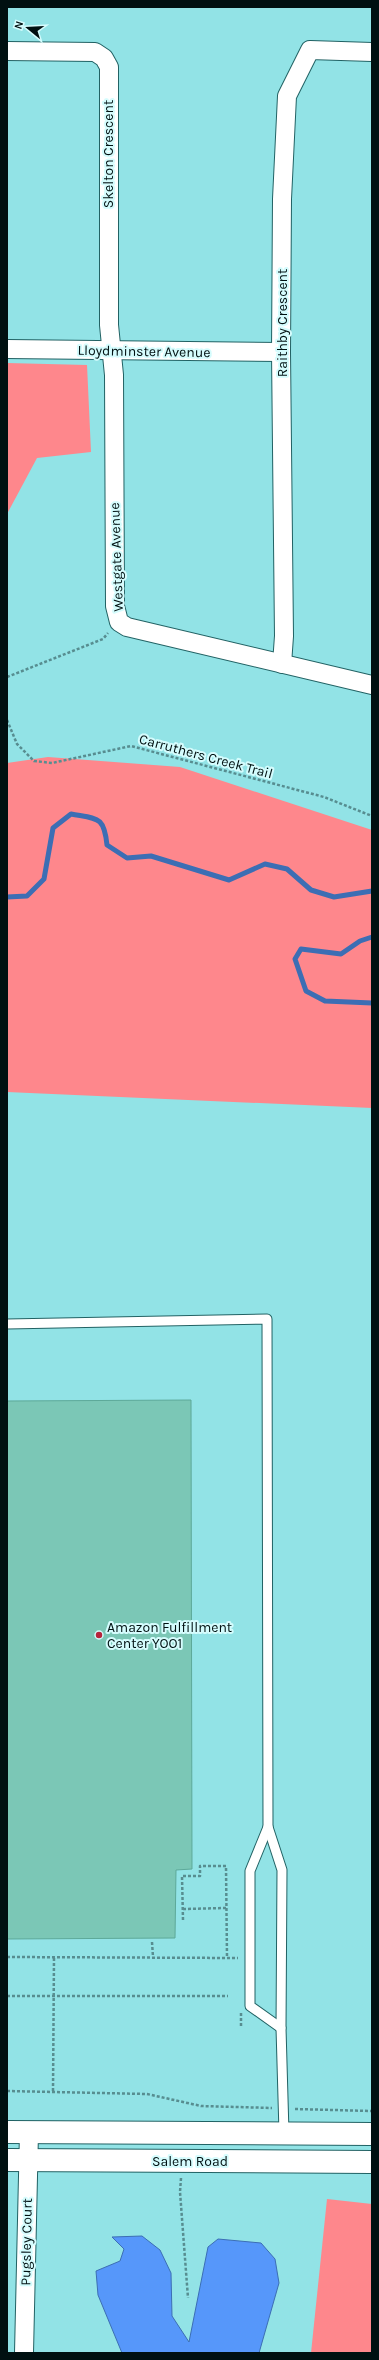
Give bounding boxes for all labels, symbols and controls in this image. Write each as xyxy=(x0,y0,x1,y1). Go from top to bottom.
north arrow xyxy=(8,8,48,48)
text: N xyxy=(12,19,26,31)
street label: Skelton Crescent xyxy=(100,100,117,208)
street label: Raithby Crescent xyxy=(274,269,291,377)
street label: Lloydminster Avenue xyxy=(77,342,211,361)
street label: Westgate Avenue xyxy=(106,502,127,612)
street label: Carruthers Creek Trail xyxy=(137,730,275,783)
place label: Amazon Fulfillment Center YOO1 xyxy=(107,1619,232,1652)
marker: Amazon Fulfillment Center YOO1 xyxy=(94,1630,104,1640)
street label: Salem Road xyxy=(152,2153,228,2170)
street label: Pugsley Court xyxy=(17,2198,36,2286)

